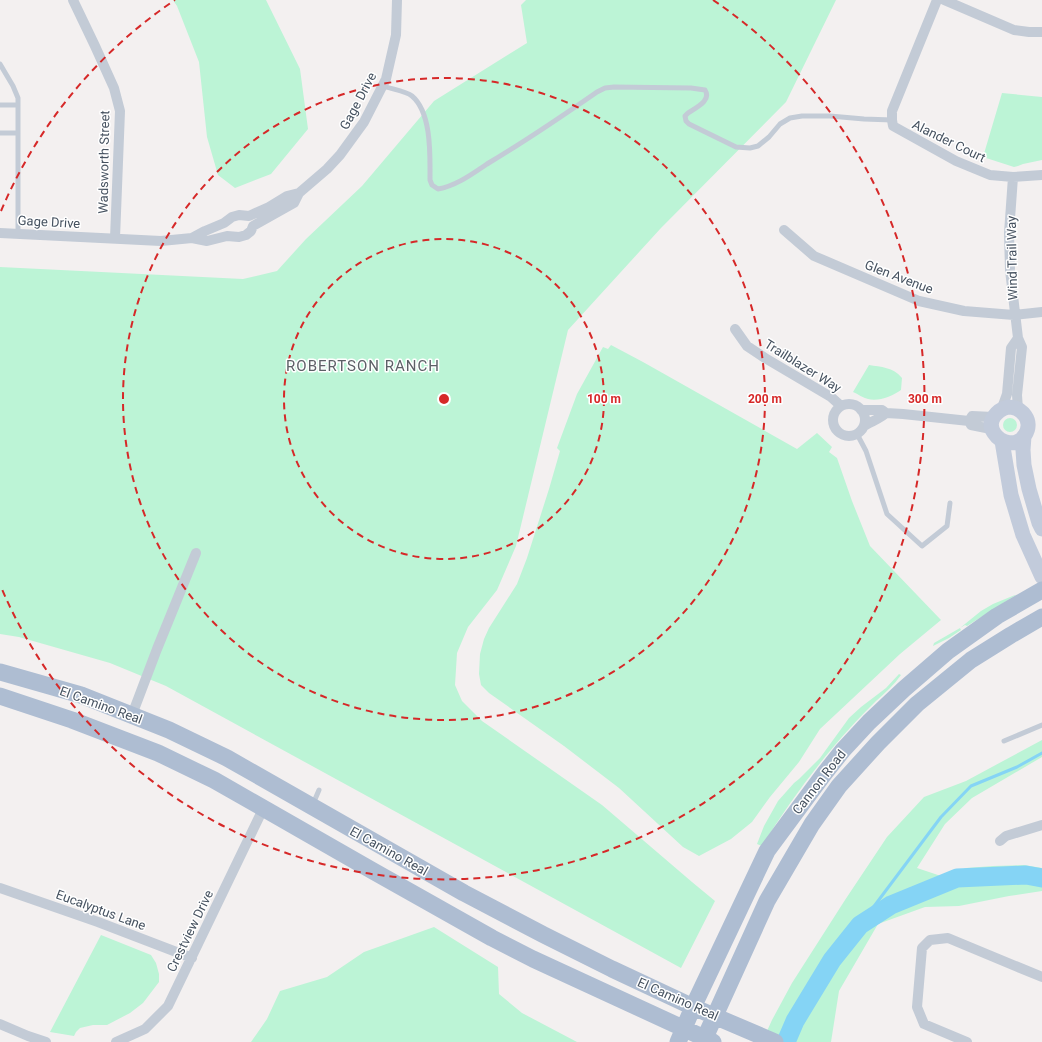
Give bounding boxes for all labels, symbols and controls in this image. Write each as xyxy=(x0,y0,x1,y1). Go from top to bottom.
street label: Gage Drive xyxy=(337,70,379,132)
street label: Wadsworth Street xyxy=(96,110,112,214)
street label: Alander Court xyxy=(910,117,988,165)
street label: Gage Drive xyxy=(17,213,81,231)
street label: Wind Trail Way xyxy=(1004,216,1020,300)
street label: Glen Avenue xyxy=(863,257,935,297)
street label: Trailblazer Way xyxy=(762,336,844,396)
district label: ROBERTSON RANCH xyxy=(286,357,440,375)
centre of rings xyxy=(437,392,451,406)
text: 100 m xyxy=(587,392,621,406)
text: 200 m xyxy=(748,392,782,406)
text: 300 m xyxy=(908,392,942,406)
street label: El Camino Real xyxy=(58,683,144,727)
street label: Cannon Road xyxy=(789,747,849,817)
street label: El Camino Real xyxy=(347,823,431,879)
street label: Eucalyptus Lane xyxy=(54,887,148,933)
street label: Crestview Drive xyxy=(164,888,216,974)
street label: El Camino Real xyxy=(635,974,721,1024)

